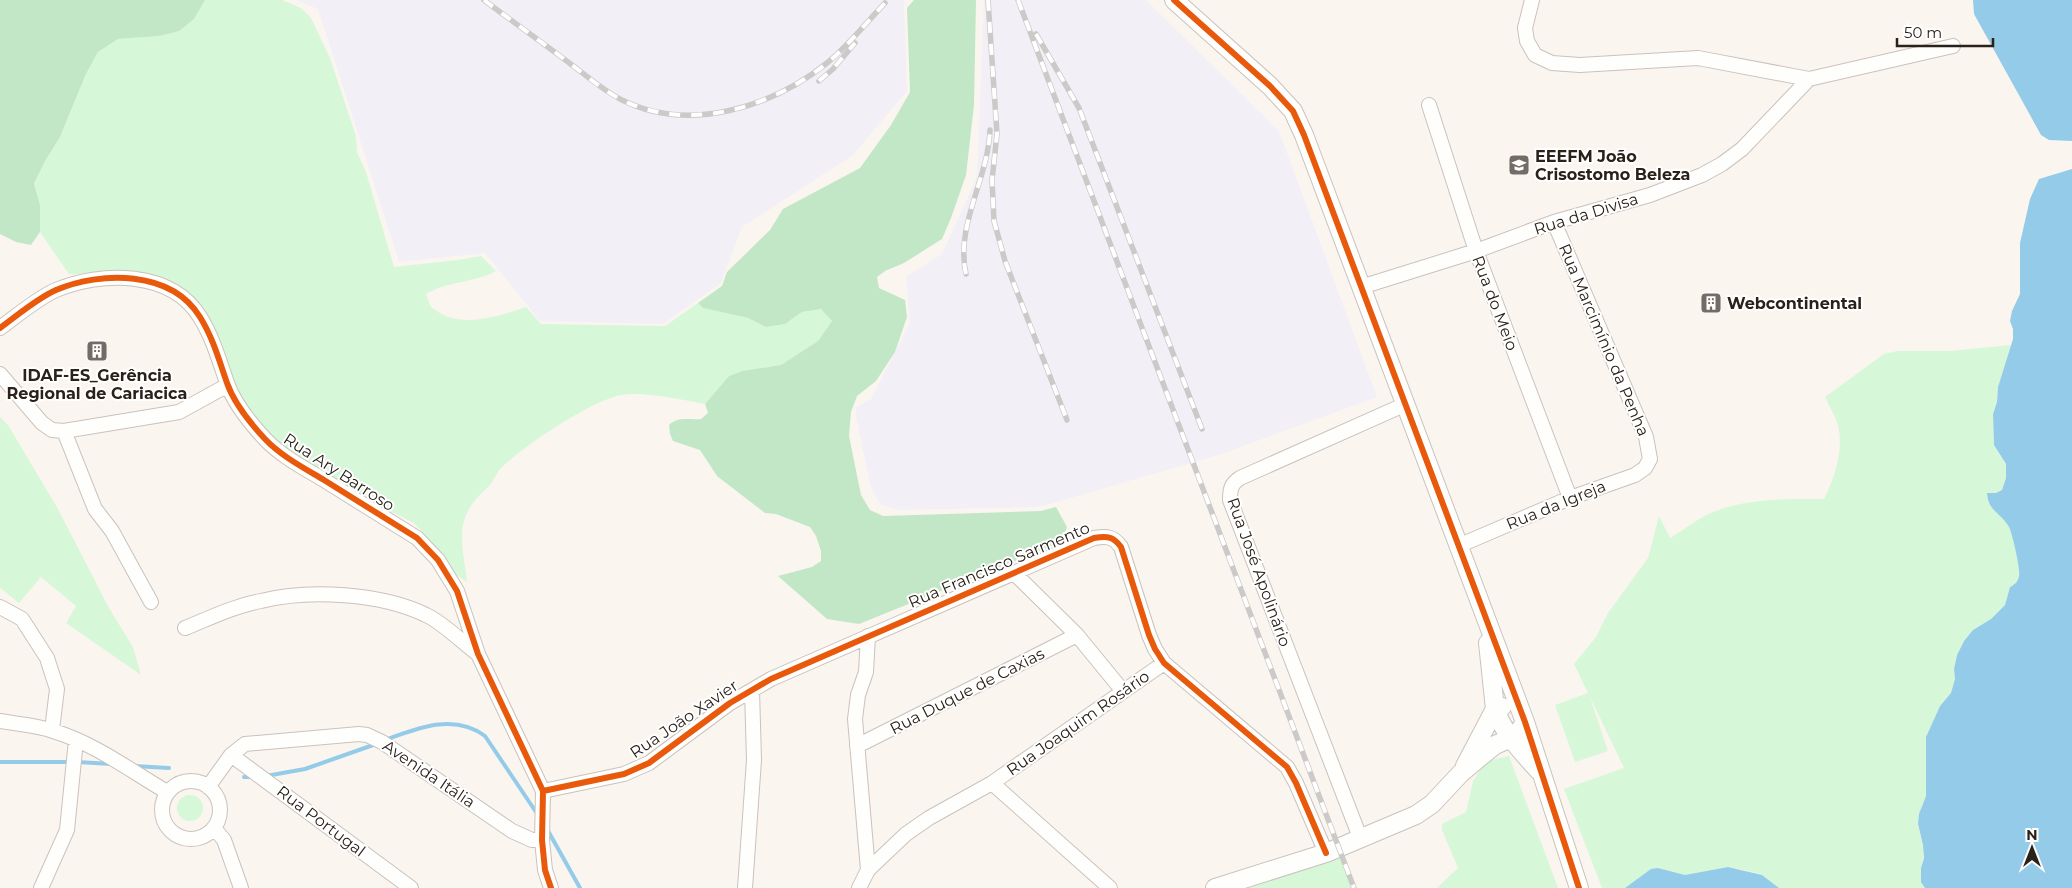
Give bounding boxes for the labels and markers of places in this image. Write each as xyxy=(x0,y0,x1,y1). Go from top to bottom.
place label: EEEFM João Crisostomo Beleza xyxy=(1535,147,1690,184)
school or university icon: EEEFM João Crisostomo Beleza xyxy=(1507,153,1531,177)
building icon: Webcontinental xyxy=(1699,291,1723,315)
place label: Webcontinental xyxy=(1727,294,1862,313)
building icon: IDAF-ES_Gerência Regional de Cariacica xyxy=(85,339,109,363)
place label: IDAF-ES_Gerência Regional de Cariacica xyxy=(7,366,187,403)

